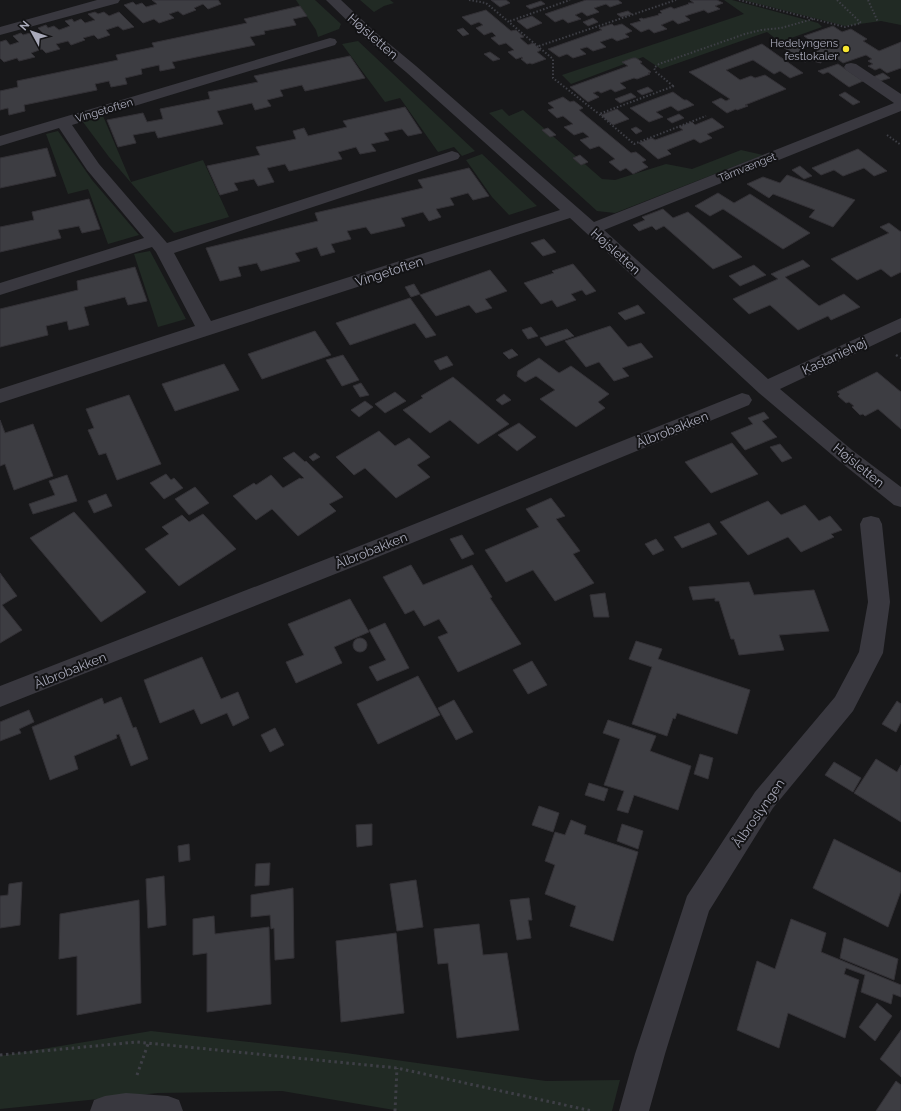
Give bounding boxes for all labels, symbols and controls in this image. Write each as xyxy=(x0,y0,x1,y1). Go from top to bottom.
street label: Højsletten xyxy=(345,11,401,62)
north arrow xyxy=(12,12,52,52)
text: N xyxy=(17,18,32,33)
place label: Hedelyngens festlokaler xyxy=(770,37,838,63)
marker: Hedelyngens festlokaler xyxy=(841,44,851,54)
street label: Vingetoften xyxy=(74,96,135,125)
street label: Tårnvænget xyxy=(716,150,778,185)
street label: Højsletten xyxy=(588,225,643,277)
street label: Vingetoften xyxy=(353,253,425,289)
street label: Kastaniehøj xyxy=(800,335,869,378)
street label: Ålbrobakken xyxy=(634,407,710,451)
street label: Højsletten xyxy=(830,440,887,491)
street label: Ålbrobakken xyxy=(333,528,409,572)
street label: Ålbrobakken xyxy=(32,648,108,692)
street label: Ålbroslyngen xyxy=(729,776,787,850)

